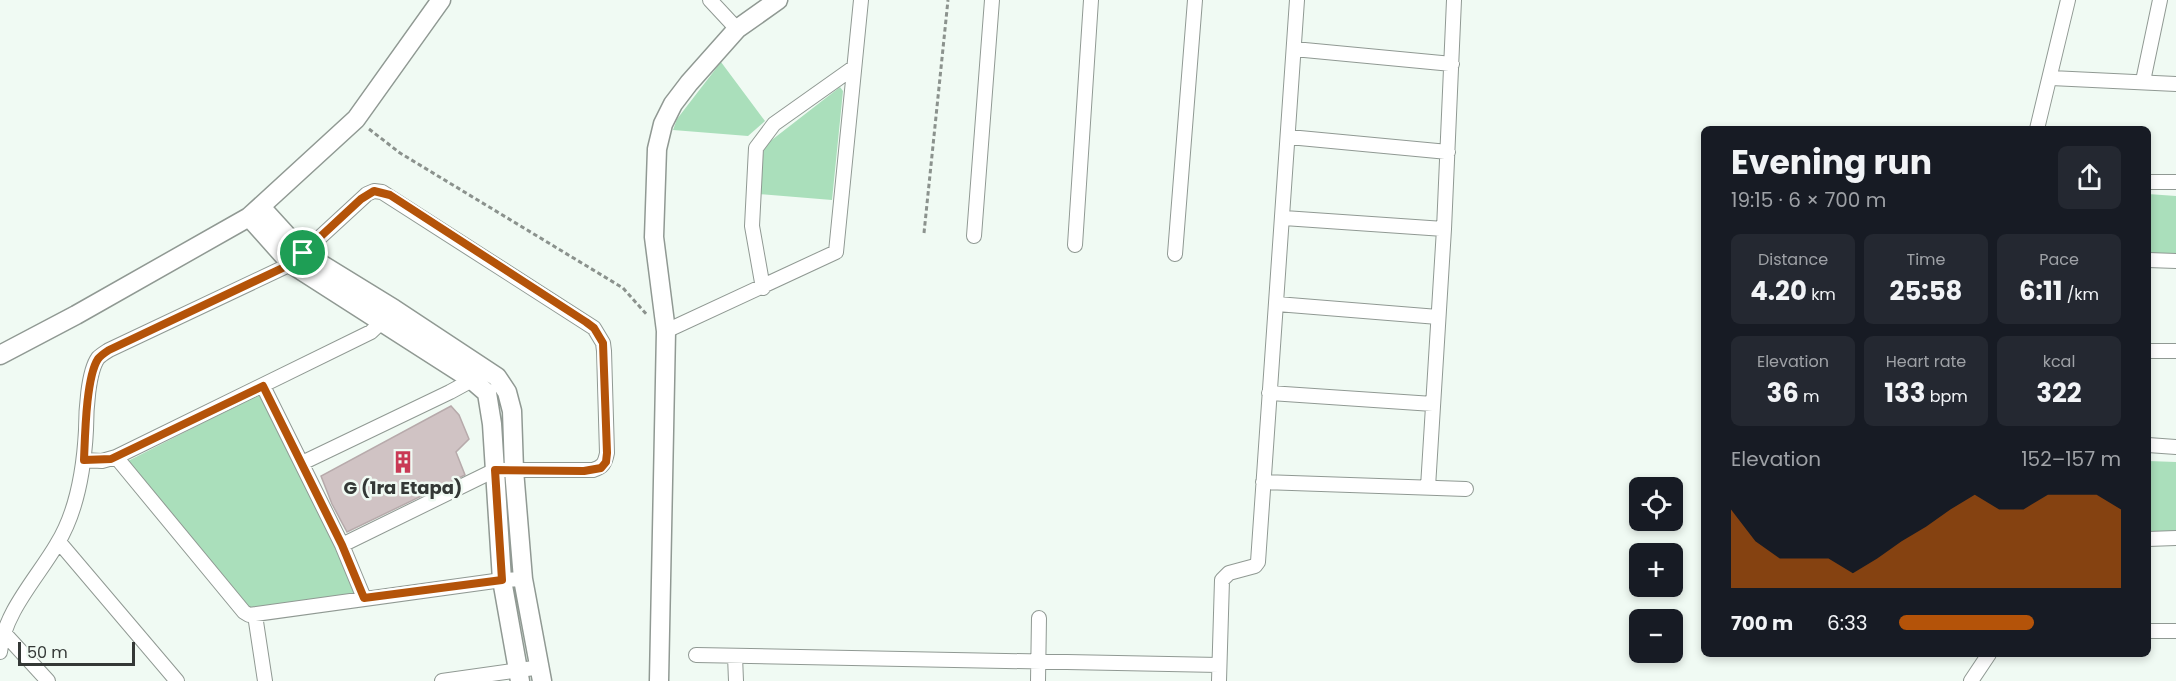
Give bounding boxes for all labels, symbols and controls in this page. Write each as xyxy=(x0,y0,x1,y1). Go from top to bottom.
text: Evening run xyxy=(1731,139,1932,186)
button: share xyxy=(2058,146,2121,209)
text: 19:15 · 6 × 700 m xyxy=(1731,186,1886,214)
pin xyxy=(277,227,328,278)
icon: arrive xyxy=(286,236,319,269)
text: Distance xyxy=(1758,248,1828,271)
text: Time xyxy=(1907,248,1946,271)
text: Pace xyxy=(2039,248,2079,271)
text: 4.20 xyxy=(1750,273,1807,309)
text: 25:58 xyxy=(1890,273,1962,309)
text: 6:11 xyxy=(2019,273,2062,309)
text: km xyxy=(1807,283,1836,306)
text: /km xyxy=(2062,283,2099,306)
text: Elevation xyxy=(1757,350,1829,373)
text: Heart rate xyxy=(1886,350,1966,373)
text: kcal xyxy=(2043,350,2075,373)
text: 36 xyxy=(1766,375,1799,411)
text: 133 xyxy=(1884,375,1925,411)
text: 322 xyxy=(2036,375,2082,411)
text: m xyxy=(1799,385,1820,408)
text: bpm xyxy=(1925,385,1968,408)
text: Elevation xyxy=(1731,445,1821,473)
text: 152–157 m xyxy=(2021,445,2121,473)
building icon: G (1ra Etapa) xyxy=(390,449,416,475)
place label: G (1ra Etapa) xyxy=(344,475,462,500)
map controls xyxy=(1629,477,1683,663)
button: locate xyxy=(1629,477,1683,531)
button: + xyxy=(1629,543,1683,597)
button: − xyxy=(1629,609,1683,663)
text: 700 m xyxy=(1731,609,1793,637)
text: 6:33 xyxy=(1827,609,1868,637)
scale bar xyxy=(18,639,135,666)
text: 50 m xyxy=(27,641,68,664)

